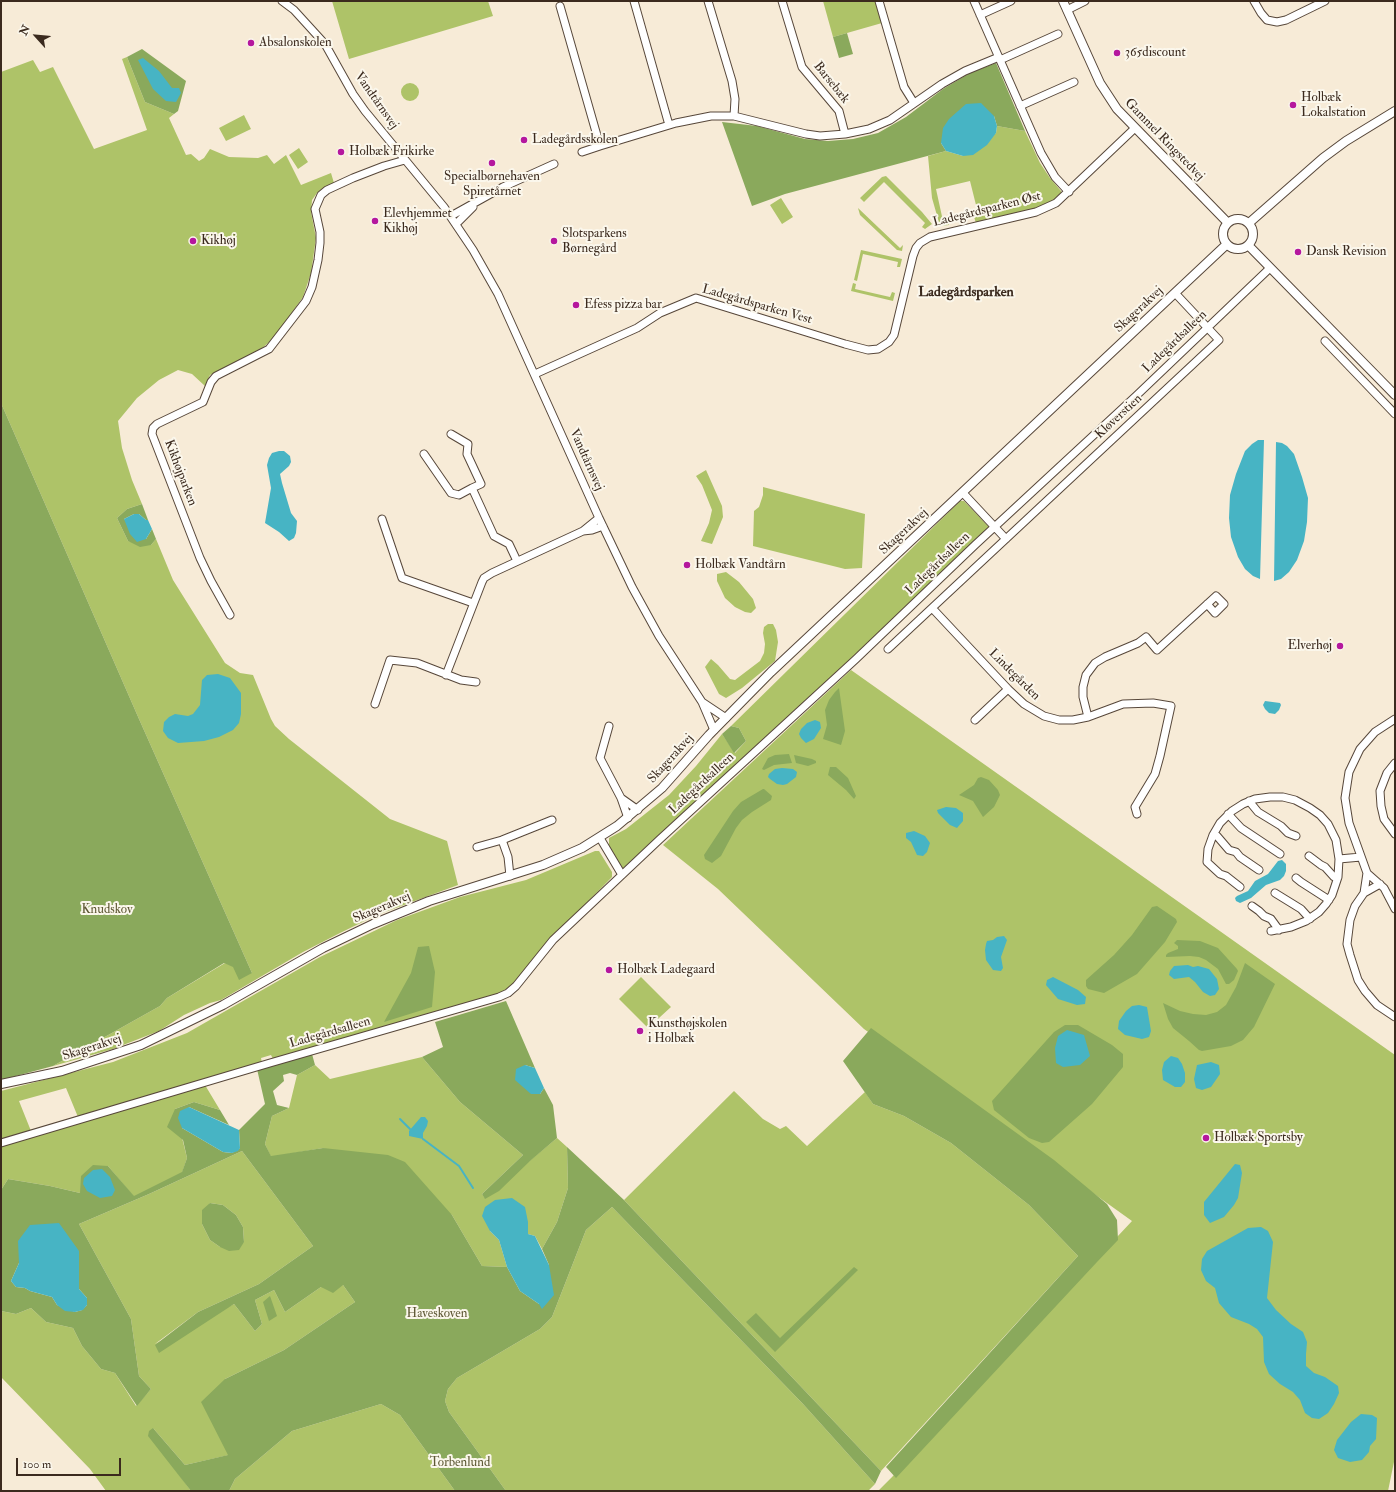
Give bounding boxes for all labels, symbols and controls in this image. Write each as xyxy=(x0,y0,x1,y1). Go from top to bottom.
north arrow xyxy=(16,16,56,56)
text: N xyxy=(17,23,33,38)
place label: Absalonskolen xyxy=(259,35,332,51)
marker: Absalonskolen xyxy=(246,38,256,48)
place label: 365discount xyxy=(1125,45,1186,61)
marker: 365discount xyxy=(1112,48,1122,58)
street label: Barsebæk xyxy=(810,59,852,107)
street label: Vandtårnsvej xyxy=(351,70,401,132)
place label: Holbæk Lokalstation xyxy=(1301,90,1366,121)
street label: Gammel Ringstedvej xyxy=(1121,96,1207,184)
marker: Holbæk Lokalstation xyxy=(1288,100,1298,110)
place label: Ladegårdsskolen xyxy=(532,132,618,148)
marker: Ladegårdsskolen xyxy=(519,135,529,145)
place label: Holbæk Frikirke xyxy=(349,144,434,160)
marker: Holbæk Frikirke xyxy=(336,147,346,157)
marker: Specialbørnehaven Spiretårnet xyxy=(487,158,497,168)
place label: Specialbørnehaven Spiretårnet xyxy=(444,169,540,200)
street label: Ladegårdsparken Øst xyxy=(931,189,1043,231)
place label: Elevhjemmet Kikhøj xyxy=(383,206,452,237)
marker: Elevhjemmet Kikhøj xyxy=(370,216,380,226)
place label: Slotsparkens Børnegård xyxy=(562,226,627,257)
place label: Kikhøj xyxy=(201,233,236,249)
marker: Kikhøj xyxy=(188,236,198,246)
marker: Slotsparkens Børnegård xyxy=(549,236,559,246)
place label: Dansk Revision xyxy=(1306,244,1387,260)
marker: Dansk Revision xyxy=(1293,247,1303,257)
street label: Ladegårdsparken Vest xyxy=(700,282,814,328)
street label: Skagerakvej xyxy=(1111,284,1167,336)
district label: Ladegårdsparken xyxy=(918,285,1014,301)
place label: Efess pizza bar xyxy=(584,297,662,313)
marker: Efess pizza bar xyxy=(571,300,581,310)
street label: Ladegårdsalleen xyxy=(1140,307,1210,377)
street label: Kløverstien xyxy=(1092,391,1146,443)
street label: Vandtårnsvej xyxy=(565,427,607,493)
street label: Kikhøjparken xyxy=(160,438,200,508)
street label: Skagerakvej xyxy=(876,506,932,558)
street label: Ladegårdsalleen xyxy=(903,529,973,599)
place label: Holbæk Vandtårn xyxy=(695,557,786,573)
marker: Holbæk Vandtårn xyxy=(682,560,692,570)
place label: Elverhøj xyxy=(1288,638,1332,654)
marker: Elverhøj xyxy=(1335,641,1345,651)
street label: Lindegården xyxy=(985,646,1043,704)
street label: Skagerakvej xyxy=(645,731,697,787)
street label: Ladegårdsalleen xyxy=(666,750,738,818)
street label: Skagerakvej xyxy=(351,889,413,927)
park label: Knudskov xyxy=(81,902,133,918)
place label: Holbæk Ladegaard xyxy=(617,962,715,978)
marker: Holbæk Ladegaard xyxy=(604,965,614,975)
street label: Ladegårdsalleen xyxy=(288,1014,372,1052)
place label: Kunsthøjskolen i Holbæk xyxy=(648,1016,727,1047)
marker: Kunsthøjskolen i Holbæk xyxy=(635,1026,645,1036)
street label: Skagerakvej xyxy=(61,1031,123,1065)
place label: Holbæk Sportsby xyxy=(1214,1130,1303,1146)
marker: Holbæk Sportsby xyxy=(1201,1133,1211,1143)
park label: Haveskoven xyxy=(407,1306,467,1322)
scale bar xyxy=(18,1450,123,1476)
park label: Torbenlund xyxy=(430,1455,490,1471)
text: 100 m xyxy=(23,1457,51,1472)

